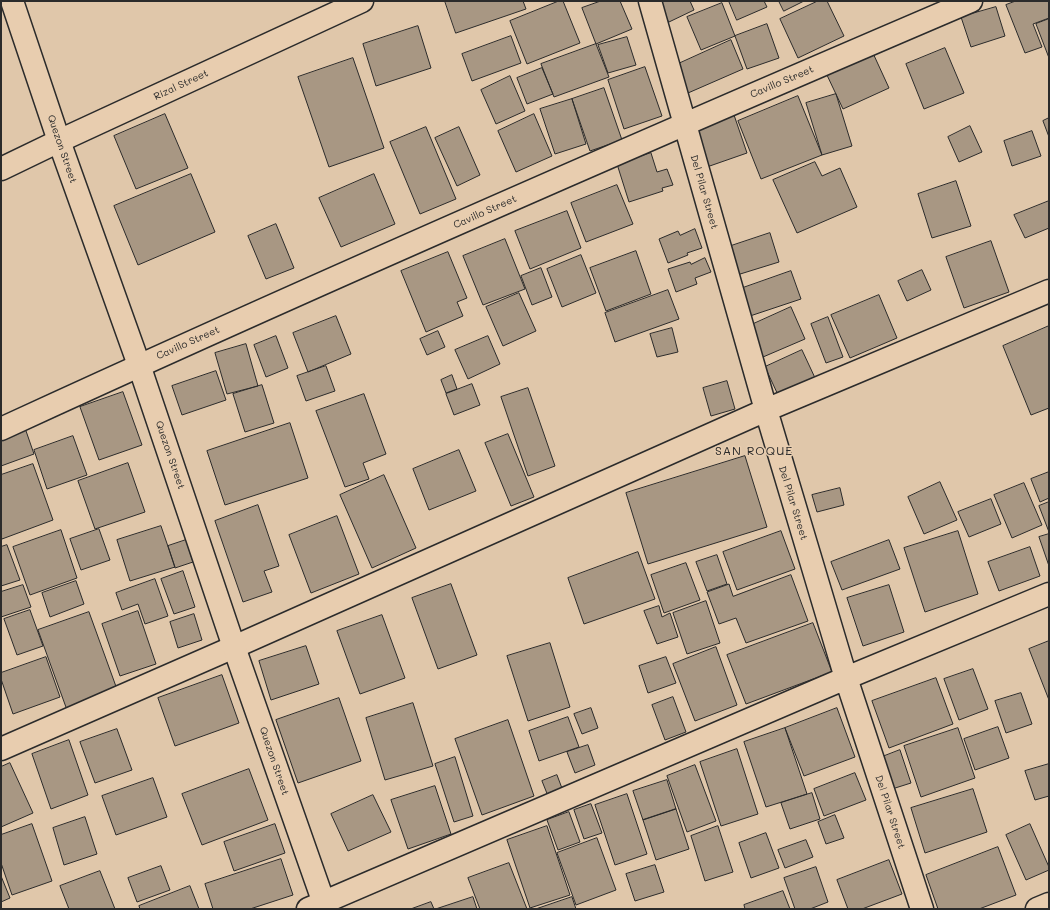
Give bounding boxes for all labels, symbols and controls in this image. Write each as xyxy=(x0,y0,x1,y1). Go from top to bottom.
street label: Cavillo Street xyxy=(748,63,816,101)
street label: Rizal Street xyxy=(152,67,210,103)
street label: Quezon Street xyxy=(45,113,79,185)
street label: Del Pilar Street xyxy=(688,153,720,231)
street label: Cavillo Street xyxy=(452,193,518,231)
street label: Cavillo Street xyxy=(155,324,221,362)
street label: Quezon Street xyxy=(153,419,187,491)
district label: SAN ROQUE xyxy=(715,444,793,458)
street label: Del Pilar Street xyxy=(776,465,810,541)
street label: Quezon Street xyxy=(257,725,291,797)
street label: Del Pilar Street xyxy=(872,774,908,850)

